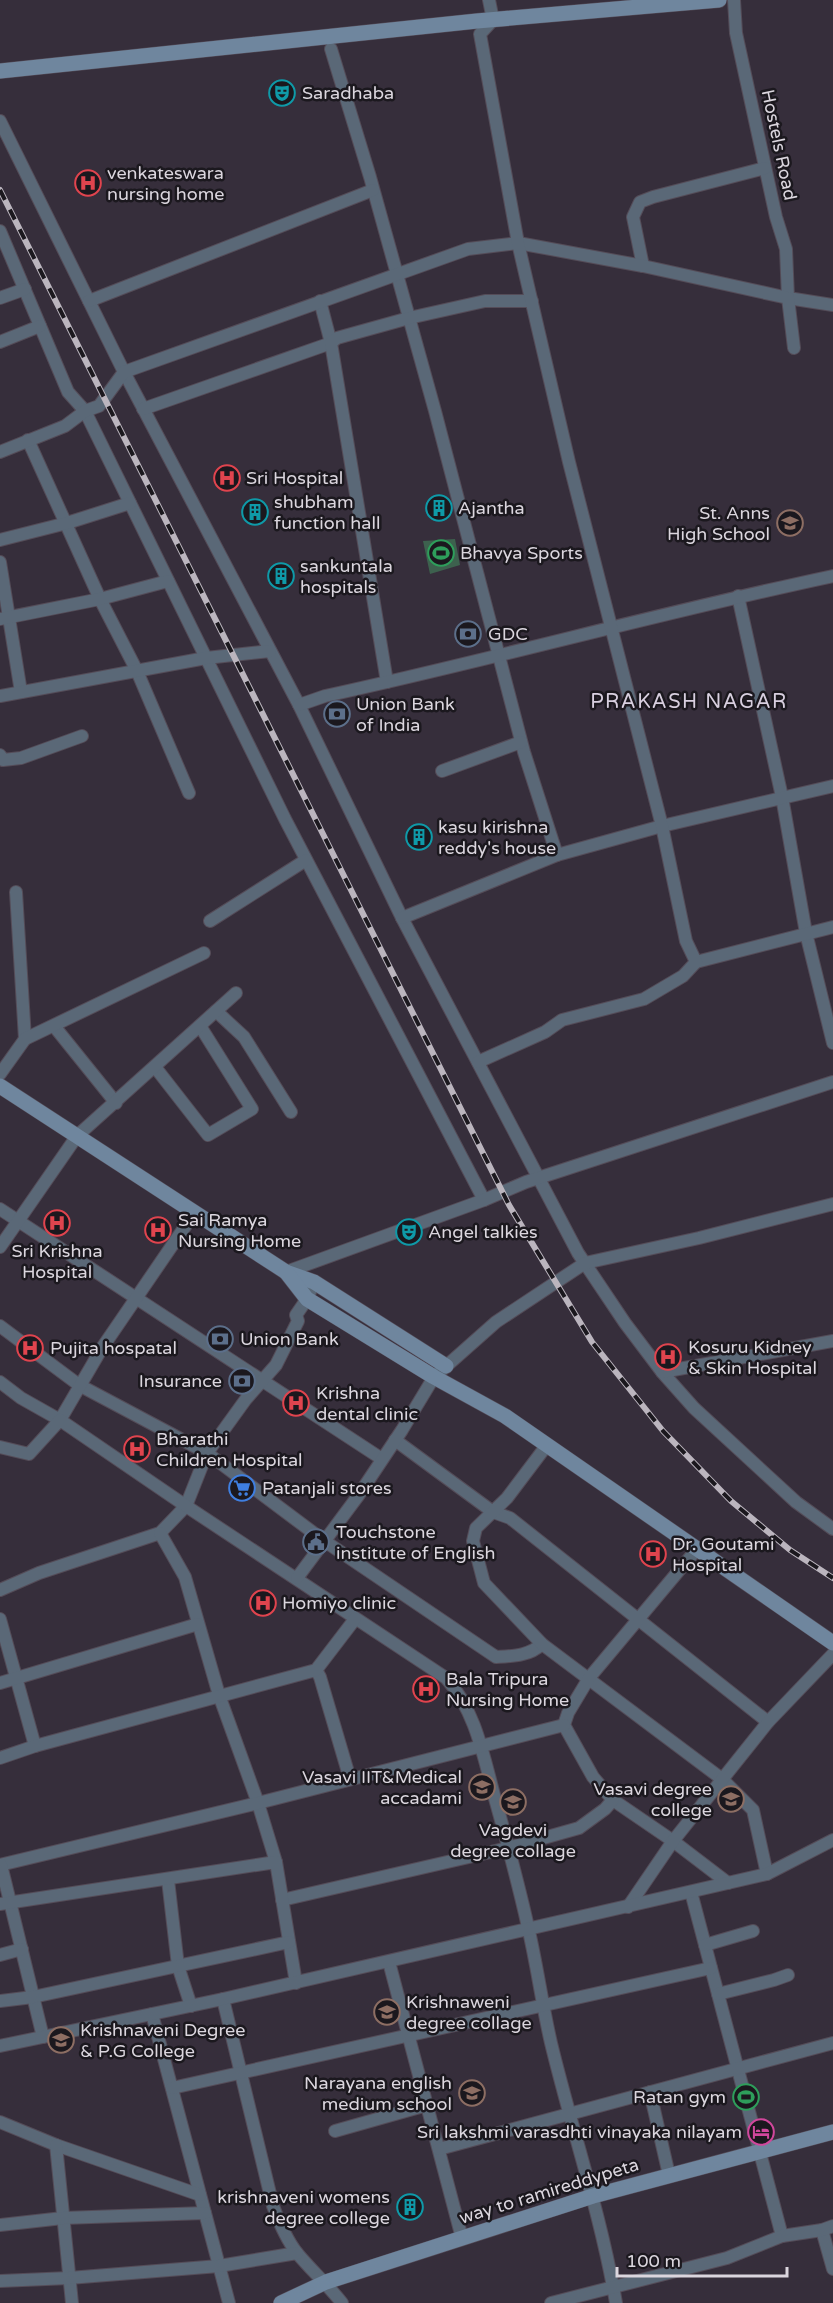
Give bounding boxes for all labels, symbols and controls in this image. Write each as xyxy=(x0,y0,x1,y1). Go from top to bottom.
theatre icon: Saradhaba xyxy=(267,78,297,108)
place label: Saradhaba xyxy=(302,82,394,104)
street label: Hostels Road xyxy=(757,88,801,202)
place label: venkateswara nursing home xyxy=(107,162,225,205)
hospital icon: venkateswara nursing home xyxy=(73,168,103,198)
hospital icon: Sri Hospital xyxy=(212,463,242,493)
place label: Sri Hospital xyxy=(246,467,343,489)
place label: shubham function hall xyxy=(274,491,380,534)
building icon: Ajantha xyxy=(424,493,454,523)
building icon: shubham function hall xyxy=(240,497,270,527)
place label: Ajantha xyxy=(458,497,525,519)
place label: St. Anns High School xyxy=(667,502,770,545)
school or university icon: St. Anns High School xyxy=(775,508,805,538)
sports icon: Bhavya Sports xyxy=(426,538,456,568)
place label: Bhavya Sports xyxy=(460,542,583,564)
place label: sankuntala hospitals xyxy=(300,555,393,598)
building icon: sankuntala hospitals xyxy=(266,561,296,591)
bank icon: GDC xyxy=(453,619,483,649)
place label: GDC xyxy=(488,623,528,645)
district label: PRAKASH NAGAR xyxy=(590,690,788,714)
place label: Union Bank of India xyxy=(356,693,455,736)
bank icon: Union Bank of India xyxy=(322,699,352,729)
place label: kasu kirishna reddy's house xyxy=(438,816,556,859)
building icon: kasu kirishna reddy's house xyxy=(404,822,434,852)
hospital icon: Sri Krishna Hospital xyxy=(42,1208,72,1238)
place label: Sai Ramya Nursing Home xyxy=(178,1209,301,1252)
hospital icon: Sai Ramya Nursing Home xyxy=(143,1215,173,1245)
theatre icon: Angel talkies xyxy=(394,1217,424,1247)
place label: Angel talkies xyxy=(428,1221,538,1243)
place label: Sri Krishna Hospital xyxy=(11,1240,103,1283)
bank icon: Union Bank xyxy=(205,1324,235,1354)
place label: Union Bank xyxy=(240,1328,339,1350)
hospital icon: Pujita hospatal xyxy=(15,1333,45,1363)
place label: Kosuru Kidney & Skin Hospital xyxy=(688,1336,817,1379)
place label: Pujita hospatal xyxy=(50,1337,177,1359)
hospital icon: Kosuru Kidney & Skin Hospital xyxy=(653,1342,683,1372)
bank icon: Insurance xyxy=(227,1366,257,1396)
place label: Insurance xyxy=(139,1370,222,1392)
place label: Krishna dental clinic xyxy=(316,1382,418,1425)
hospital icon: Krishna dental clinic xyxy=(281,1388,311,1418)
place label: Bharathi Children Hospital xyxy=(156,1428,302,1471)
hospital icon: Bharathi Children Hospital xyxy=(122,1434,152,1464)
supermarket icon: Patanjali stores xyxy=(227,1473,257,1503)
place label: Patanjali stores xyxy=(262,1477,392,1499)
place label: Touchstone institute of English xyxy=(336,1521,495,1564)
public building icon: Touchstone institute of English xyxy=(301,1527,331,1557)
place label: Dr. Goutami Hospital xyxy=(672,1533,775,1576)
hospital icon: Dr. Goutami Hospital xyxy=(638,1539,668,1569)
hospital icon: Homiyo clinic xyxy=(248,1588,278,1618)
place label: Homiyo clinic xyxy=(282,1592,396,1614)
place label: Bala Tripura Nursing Home xyxy=(446,1668,569,1711)
hospital icon: Bala Tripura Nursing Home xyxy=(411,1674,441,1704)
place label: Vasavi IIT&Medical accadami xyxy=(302,1766,462,1809)
school or university icon: Vasavi IIT&Medical accadami xyxy=(467,1772,497,1802)
place label: Vasavi degree college xyxy=(593,1778,712,1821)
school or university icon: Vasavi degree college xyxy=(716,1784,746,1814)
school or university icon: Vagdevi degree collage xyxy=(498,1787,528,1817)
place label: Vagdevi degree collage xyxy=(450,1819,576,1862)
place label: Krishnaweni degree collage xyxy=(406,1991,532,2034)
school or university icon: Krishnaweni degree collage xyxy=(372,1997,402,2027)
place label: Krishnaveni Degree & P.G College xyxy=(80,2019,245,2062)
school or university icon: Krishnaveni Degree & P.G College xyxy=(46,2025,76,2055)
place label: Narayana english medium school xyxy=(304,2072,452,2115)
school or university icon: Narayana english medium school xyxy=(457,2078,487,2108)
sports icon: Ratan gym xyxy=(731,2082,761,2112)
place label: Ratan gym xyxy=(633,2086,726,2108)
hotel icon: Sri lakshmi varasdhti vinayaka nilayam xyxy=(746,2117,776,2147)
place label: Sri lakshmi varasdhti vinayaka nilayam xyxy=(417,2121,742,2143)
street label: way to ramireddypeta xyxy=(457,2153,641,2229)
place label: krishnaveni womens degree college xyxy=(217,2186,390,2229)
building icon: krishnaveni womens degree college xyxy=(395,2192,425,2222)
scale bar xyxy=(617,2240,786,2278)
text: 100 m xyxy=(626,2250,681,2272)

